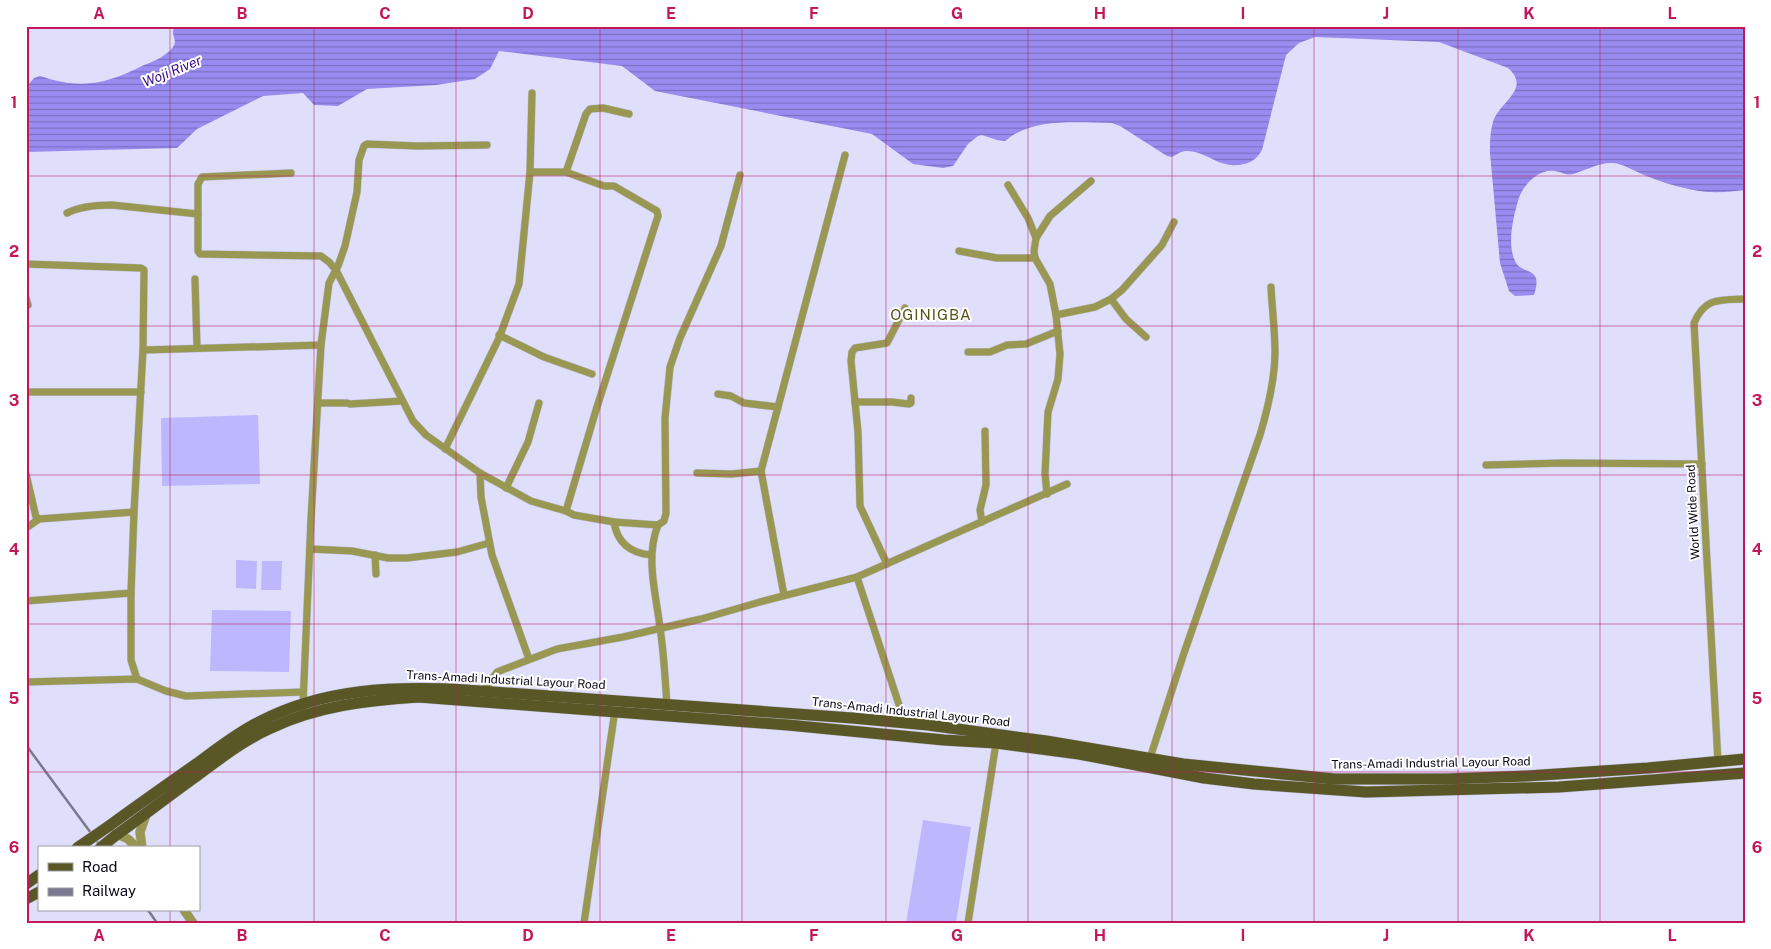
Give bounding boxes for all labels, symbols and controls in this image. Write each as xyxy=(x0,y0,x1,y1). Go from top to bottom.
text: A xyxy=(93,4,105,23)
text: B xyxy=(237,4,248,23)
text: C xyxy=(379,4,391,23)
text: D xyxy=(522,4,534,23)
text: E xyxy=(666,4,676,23)
text: F xyxy=(809,4,819,23)
text: G xyxy=(951,4,963,23)
text: H xyxy=(1094,4,1106,23)
text: I xyxy=(1241,4,1245,23)
text: J xyxy=(1383,4,1389,23)
text: K xyxy=(1523,4,1535,23)
text: L xyxy=(1667,4,1677,23)
water label: Woji River xyxy=(140,52,204,90)
text: 1 xyxy=(11,93,17,112)
text: 1 xyxy=(1754,93,1760,112)
text: 2 xyxy=(9,242,19,261)
text: 2 xyxy=(1752,242,1762,261)
district label: OGINIGBA xyxy=(890,306,972,323)
text: 3 xyxy=(9,391,19,410)
text: 3 xyxy=(1752,391,1762,410)
street label: World Wide Road xyxy=(1684,464,1702,560)
text: 4 xyxy=(9,540,20,559)
text: 4 xyxy=(1752,540,1763,559)
street label: Trans-Amadi Industrial Layour Road xyxy=(406,668,606,692)
text: 5 xyxy=(9,689,20,708)
text: 5 xyxy=(1752,689,1763,708)
street label: Trans-Amadi Industrial Layour Road xyxy=(811,695,1011,729)
street label: Trans-Amadi Industrial Layour Road xyxy=(1331,754,1531,772)
text: 6 xyxy=(9,838,19,857)
text: 6 xyxy=(1752,838,1762,857)
legend xyxy=(38,846,200,912)
text: Road xyxy=(82,858,118,875)
text: Railway xyxy=(82,882,136,899)
text: A xyxy=(93,926,105,945)
text: B xyxy=(237,926,248,945)
text: C xyxy=(379,926,391,945)
text: D xyxy=(522,926,534,945)
text: E xyxy=(666,926,676,945)
text: F xyxy=(809,926,819,945)
text: G xyxy=(951,926,963,945)
text: H xyxy=(1094,926,1106,945)
text: I xyxy=(1241,926,1245,945)
text: J xyxy=(1383,926,1389,945)
text: K xyxy=(1523,926,1535,945)
text: L xyxy=(1667,926,1677,945)

